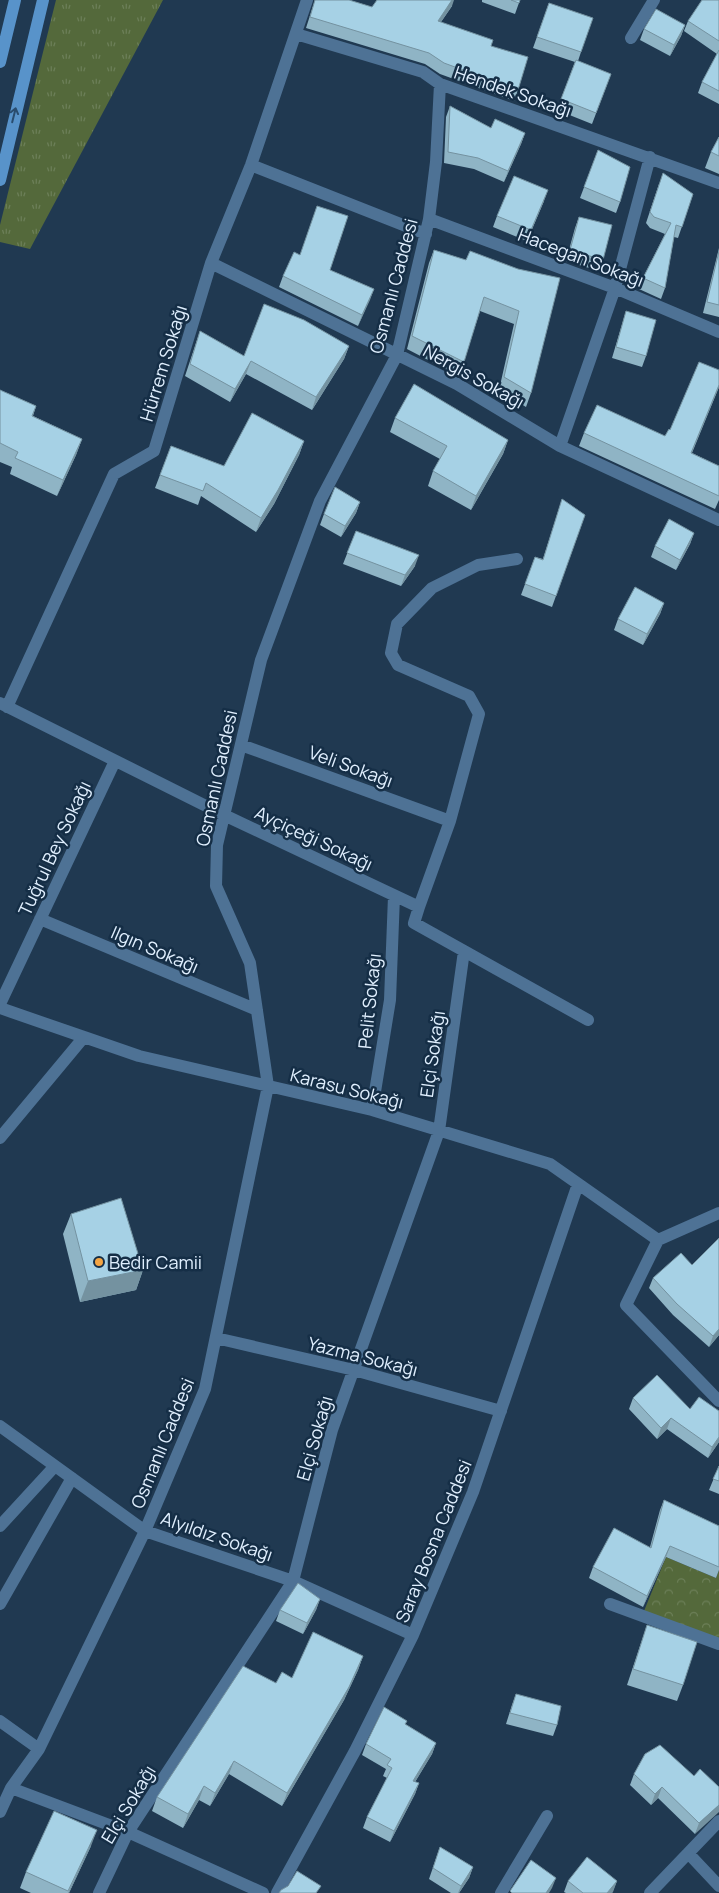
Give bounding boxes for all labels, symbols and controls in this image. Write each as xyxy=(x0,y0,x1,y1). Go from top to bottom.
street label: Hendek Sokağı xyxy=(451,60,575,122)
one-way arrow xyxy=(10,108,19,124)
street label: Osmanlı Caddesi xyxy=(363,216,423,356)
street label: Hacegan Sokağı xyxy=(515,222,647,292)
street label: Hürrem Sokağı xyxy=(134,302,192,424)
street label: Nergis Sokağı xyxy=(419,338,529,414)
street label: Osmanlı Caddesi xyxy=(190,708,242,848)
street label: Veli Sokağı xyxy=(306,740,396,792)
street label: Tuğrul Bey Sokağı xyxy=(12,777,96,919)
street label: Ayçiçeği Sokağı xyxy=(251,800,377,876)
street label: Ilgın Sokağı xyxy=(107,920,203,978)
street label: Pelit Sokağı xyxy=(352,952,386,1050)
street label: Elçi Sokağı xyxy=(414,1009,450,1099)
street label: Karasu Sokağı xyxy=(288,1062,406,1114)
place label: Bedir Camii xyxy=(109,1250,202,1274)
marker: Bedir Camii xyxy=(93,1256,105,1268)
street label: Yazma Sokağı xyxy=(306,1331,420,1381)
street label: Osmanlı Caddesi xyxy=(125,1374,199,1512)
street label: Elçi Sokağı xyxy=(290,1393,338,1483)
street label: Saray Bosna Caddesi xyxy=(389,1456,477,1626)
street label: Alyıldız Sokağı xyxy=(158,1506,276,1566)
street label: Elçi Sokağı xyxy=(95,1760,161,1848)

